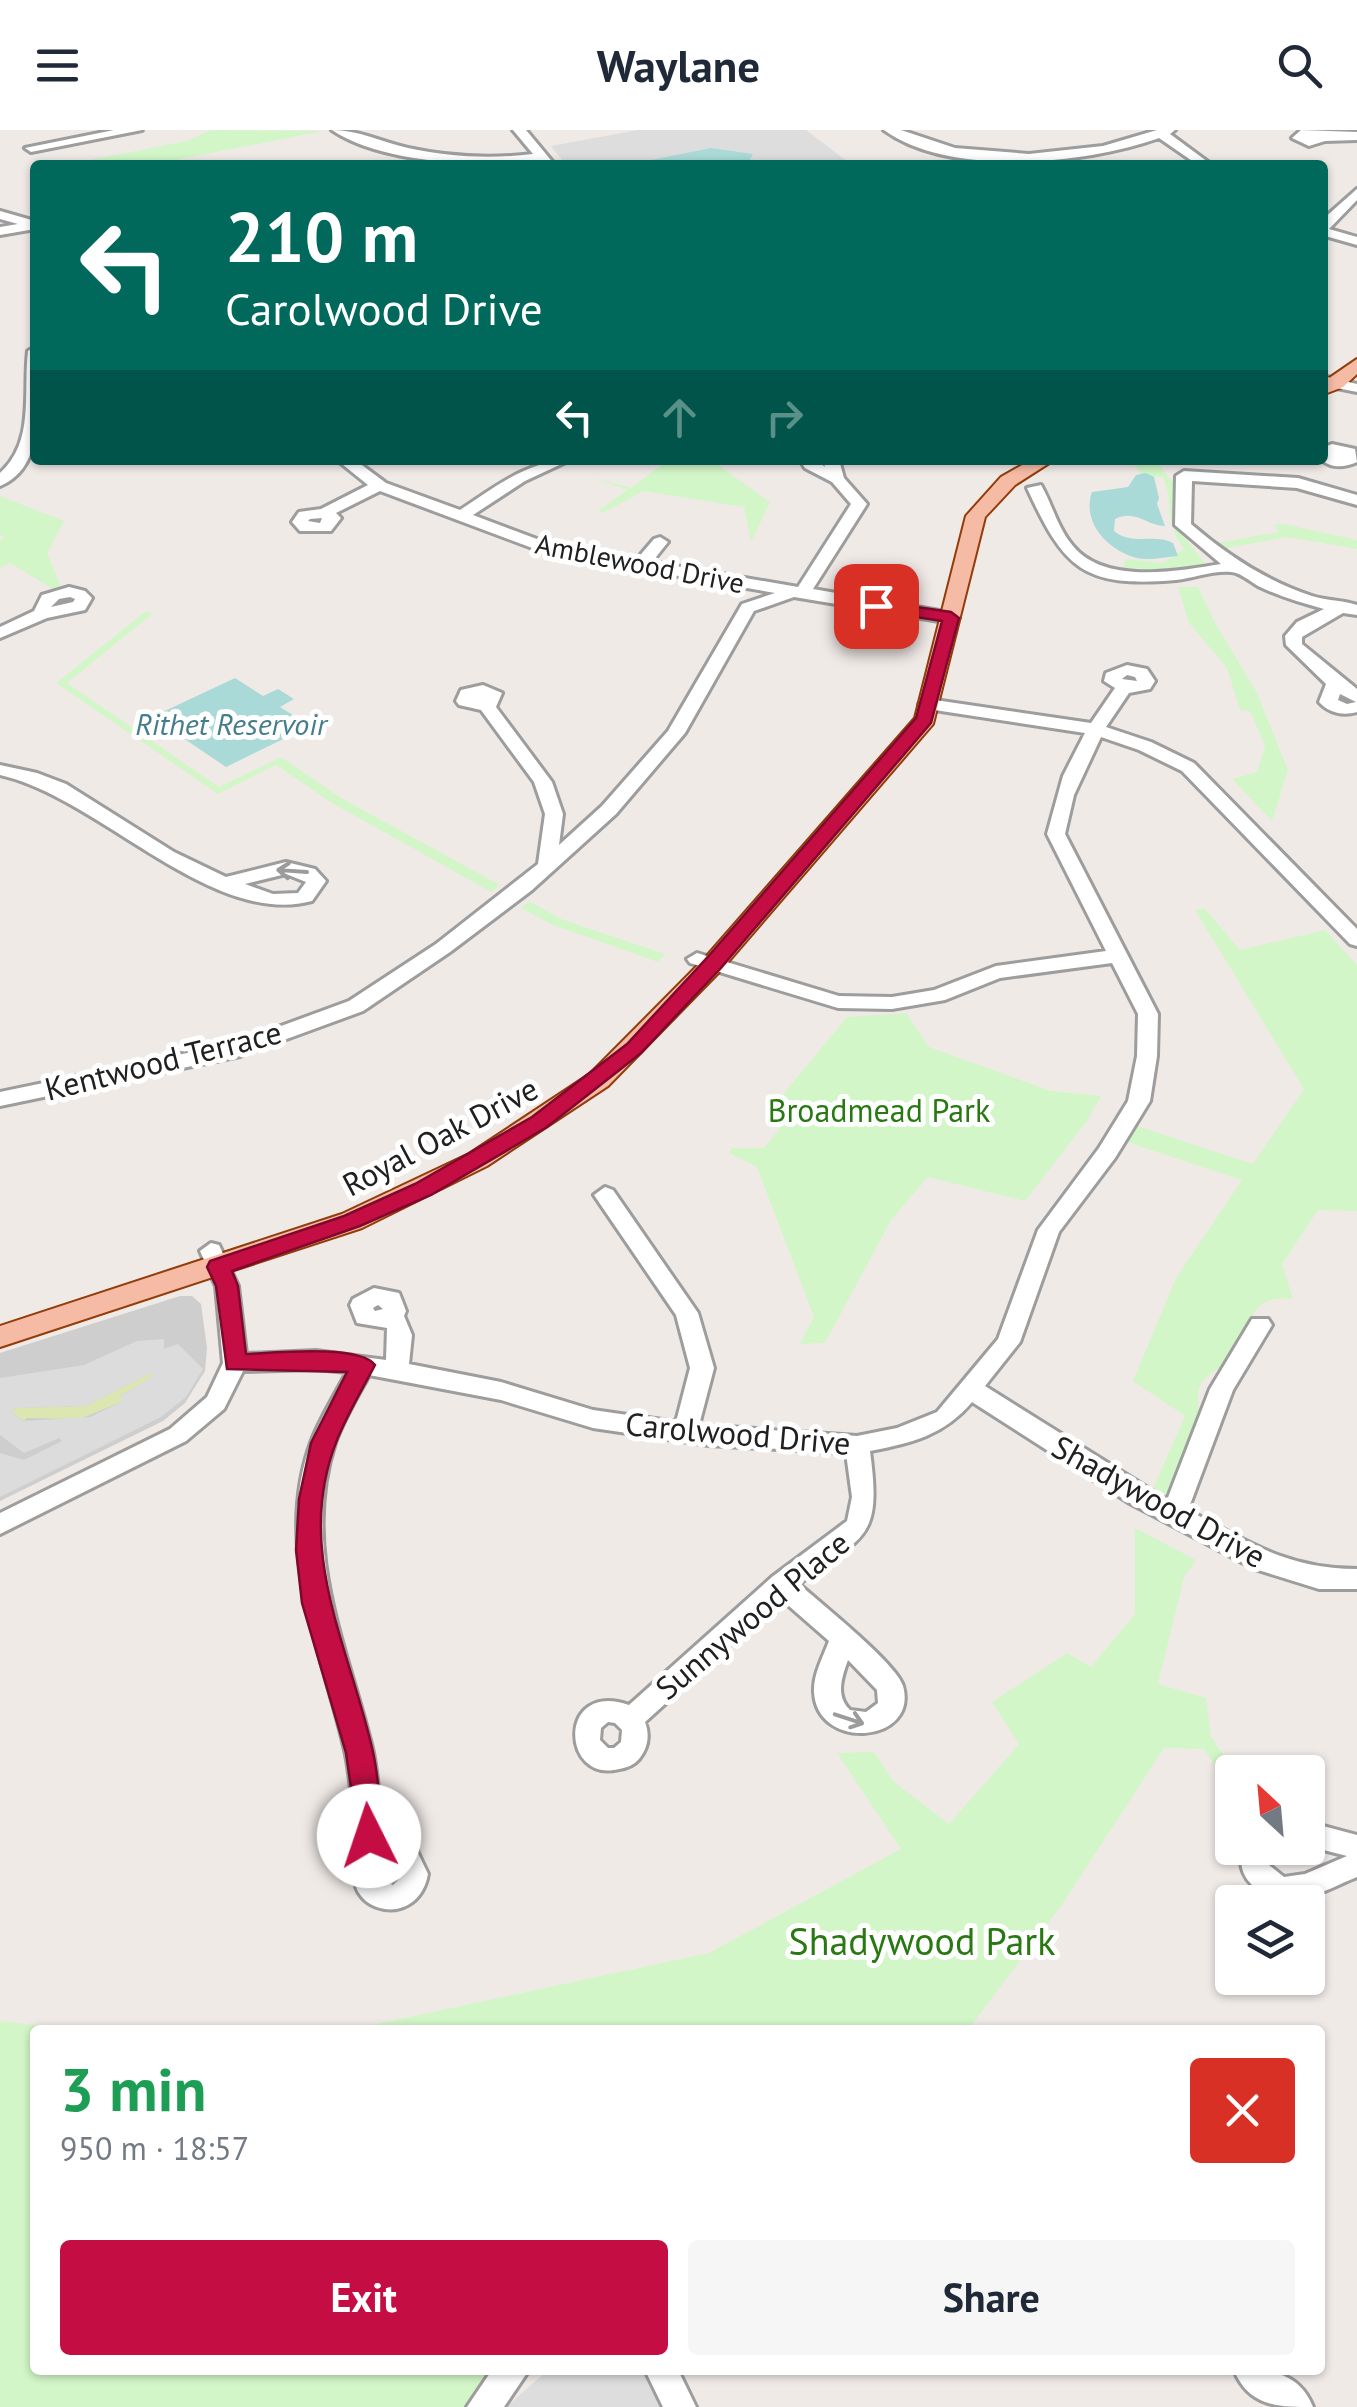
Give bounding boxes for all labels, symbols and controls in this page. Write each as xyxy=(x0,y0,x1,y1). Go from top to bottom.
text: Waylane xyxy=(597,36,760,94)
icon: menu xyxy=(30,38,85,93)
icon: search xyxy=(1272,38,1327,93)
text: 210 m xyxy=(225,191,418,281)
icon: left xyxy=(60,200,190,330)
text: Carolwood Drive xyxy=(225,279,543,337)
icon: left xyxy=(547,390,602,445)
icon: ahead xyxy=(652,390,707,445)
icon: right xyxy=(757,390,812,445)
street label: Amblewood Drive xyxy=(532,525,748,601)
pin xyxy=(834,564,919,649)
icon: arrive xyxy=(849,579,904,634)
water label: Rithet Reservoir xyxy=(135,704,329,743)
one-way arrow xyxy=(277,861,309,880)
street label: Kentwood Terrace xyxy=(40,1010,286,1110)
street label: Royal Oak Drive xyxy=(335,1067,545,1205)
park label: Broadmead Park xyxy=(768,1089,991,1131)
street label: Carolwood Drive xyxy=(624,1402,852,1464)
street label: Shadywood Drive xyxy=(1045,1425,1273,1577)
street label: Sunnywood Place xyxy=(646,1522,858,1708)
one-way arrow xyxy=(833,1711,864,1729)
north arrow xyxy=(1215,1755,1325,1865)
map controls xyxy=(1215,1755,1325,1995)
position arrow xyxy=(317,1784,421,1888)
button: layers xyxy=(1215,1885,1325,1995)
park label: Shadywood Park xyxy=(789,1916,1055,1965)
text: 3 min xyxy=(60,2050,206,2128)
button: close xyxy=(1190,2058,1295,2163)
text: 950 m · 18:57 xyxy=(60,2127,249,2169)
button: Exit xyxy=(60,2240,668,2355)
button: Share xyxy=(688,2240,1295,2355)

